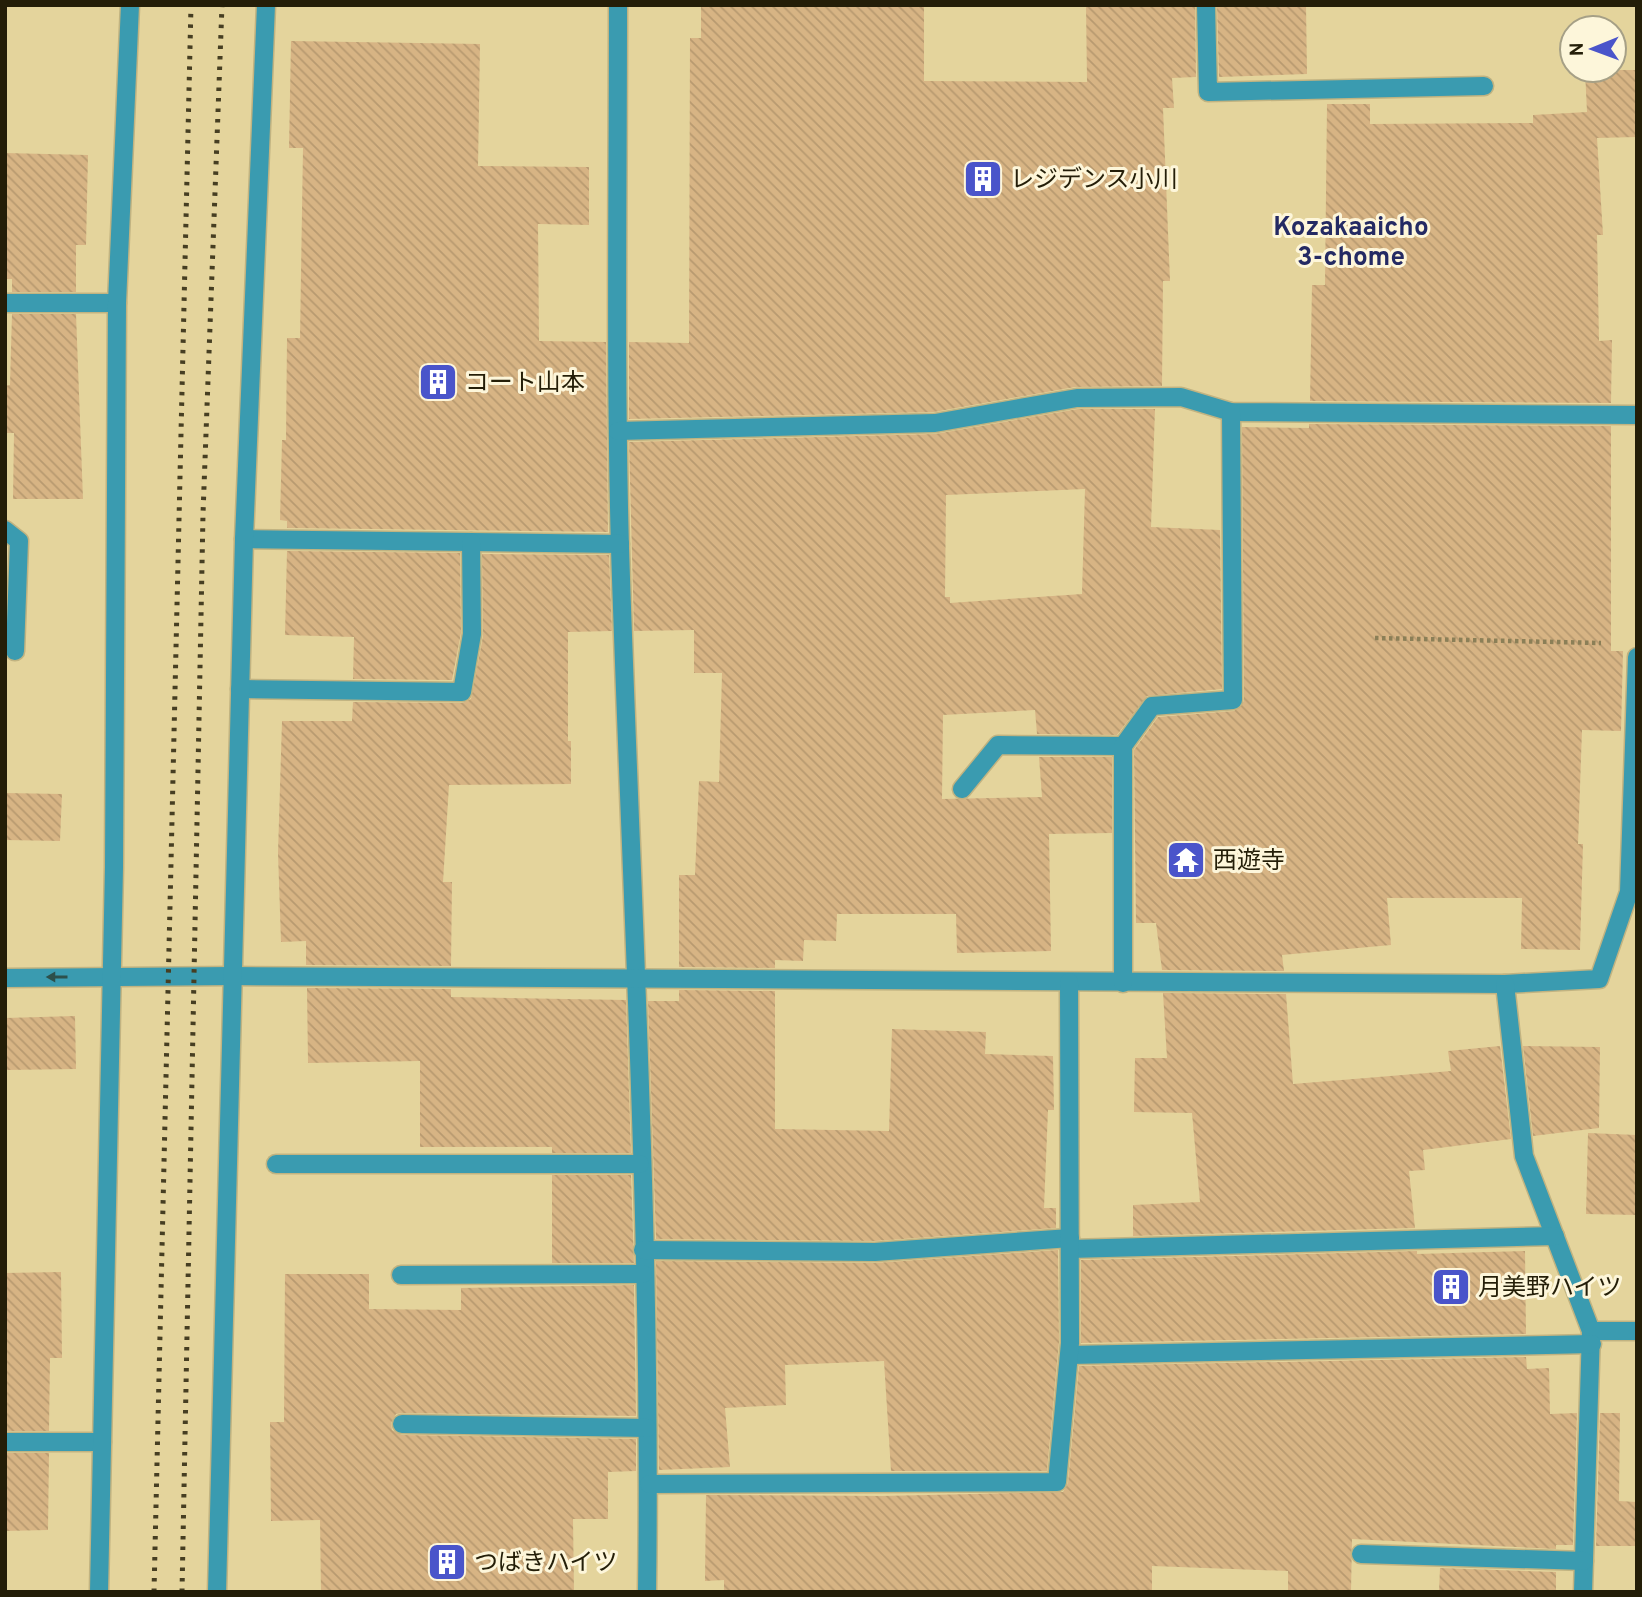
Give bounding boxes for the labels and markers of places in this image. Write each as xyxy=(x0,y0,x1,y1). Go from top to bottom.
building icon: レジデンス小川 xyxy=(962,158,1004,200)
place label: レジデンス小川 xyxy=(1010,166,1178,196)
building icon: コート山本 xyxy=(417,361,459,403)
place label: コート山本 xyxy=(465,369,585,399)
temple icon: 西遊寺 xyxy=(1165,839,1207,881)
place label: 西遊寺 xyxy=(1213,847,1285,877)
building icon: 月美野ハイツ xyxy=(1430,1266,1472,1308)
place label: 月美野ハイツ xyxy=(1478,1274,1622,1304)
building icon: つばきハイツ xyxy=(426,1541,468,1583)
place label: つばきハイツ xyxy=(474,1549,618,1579)

